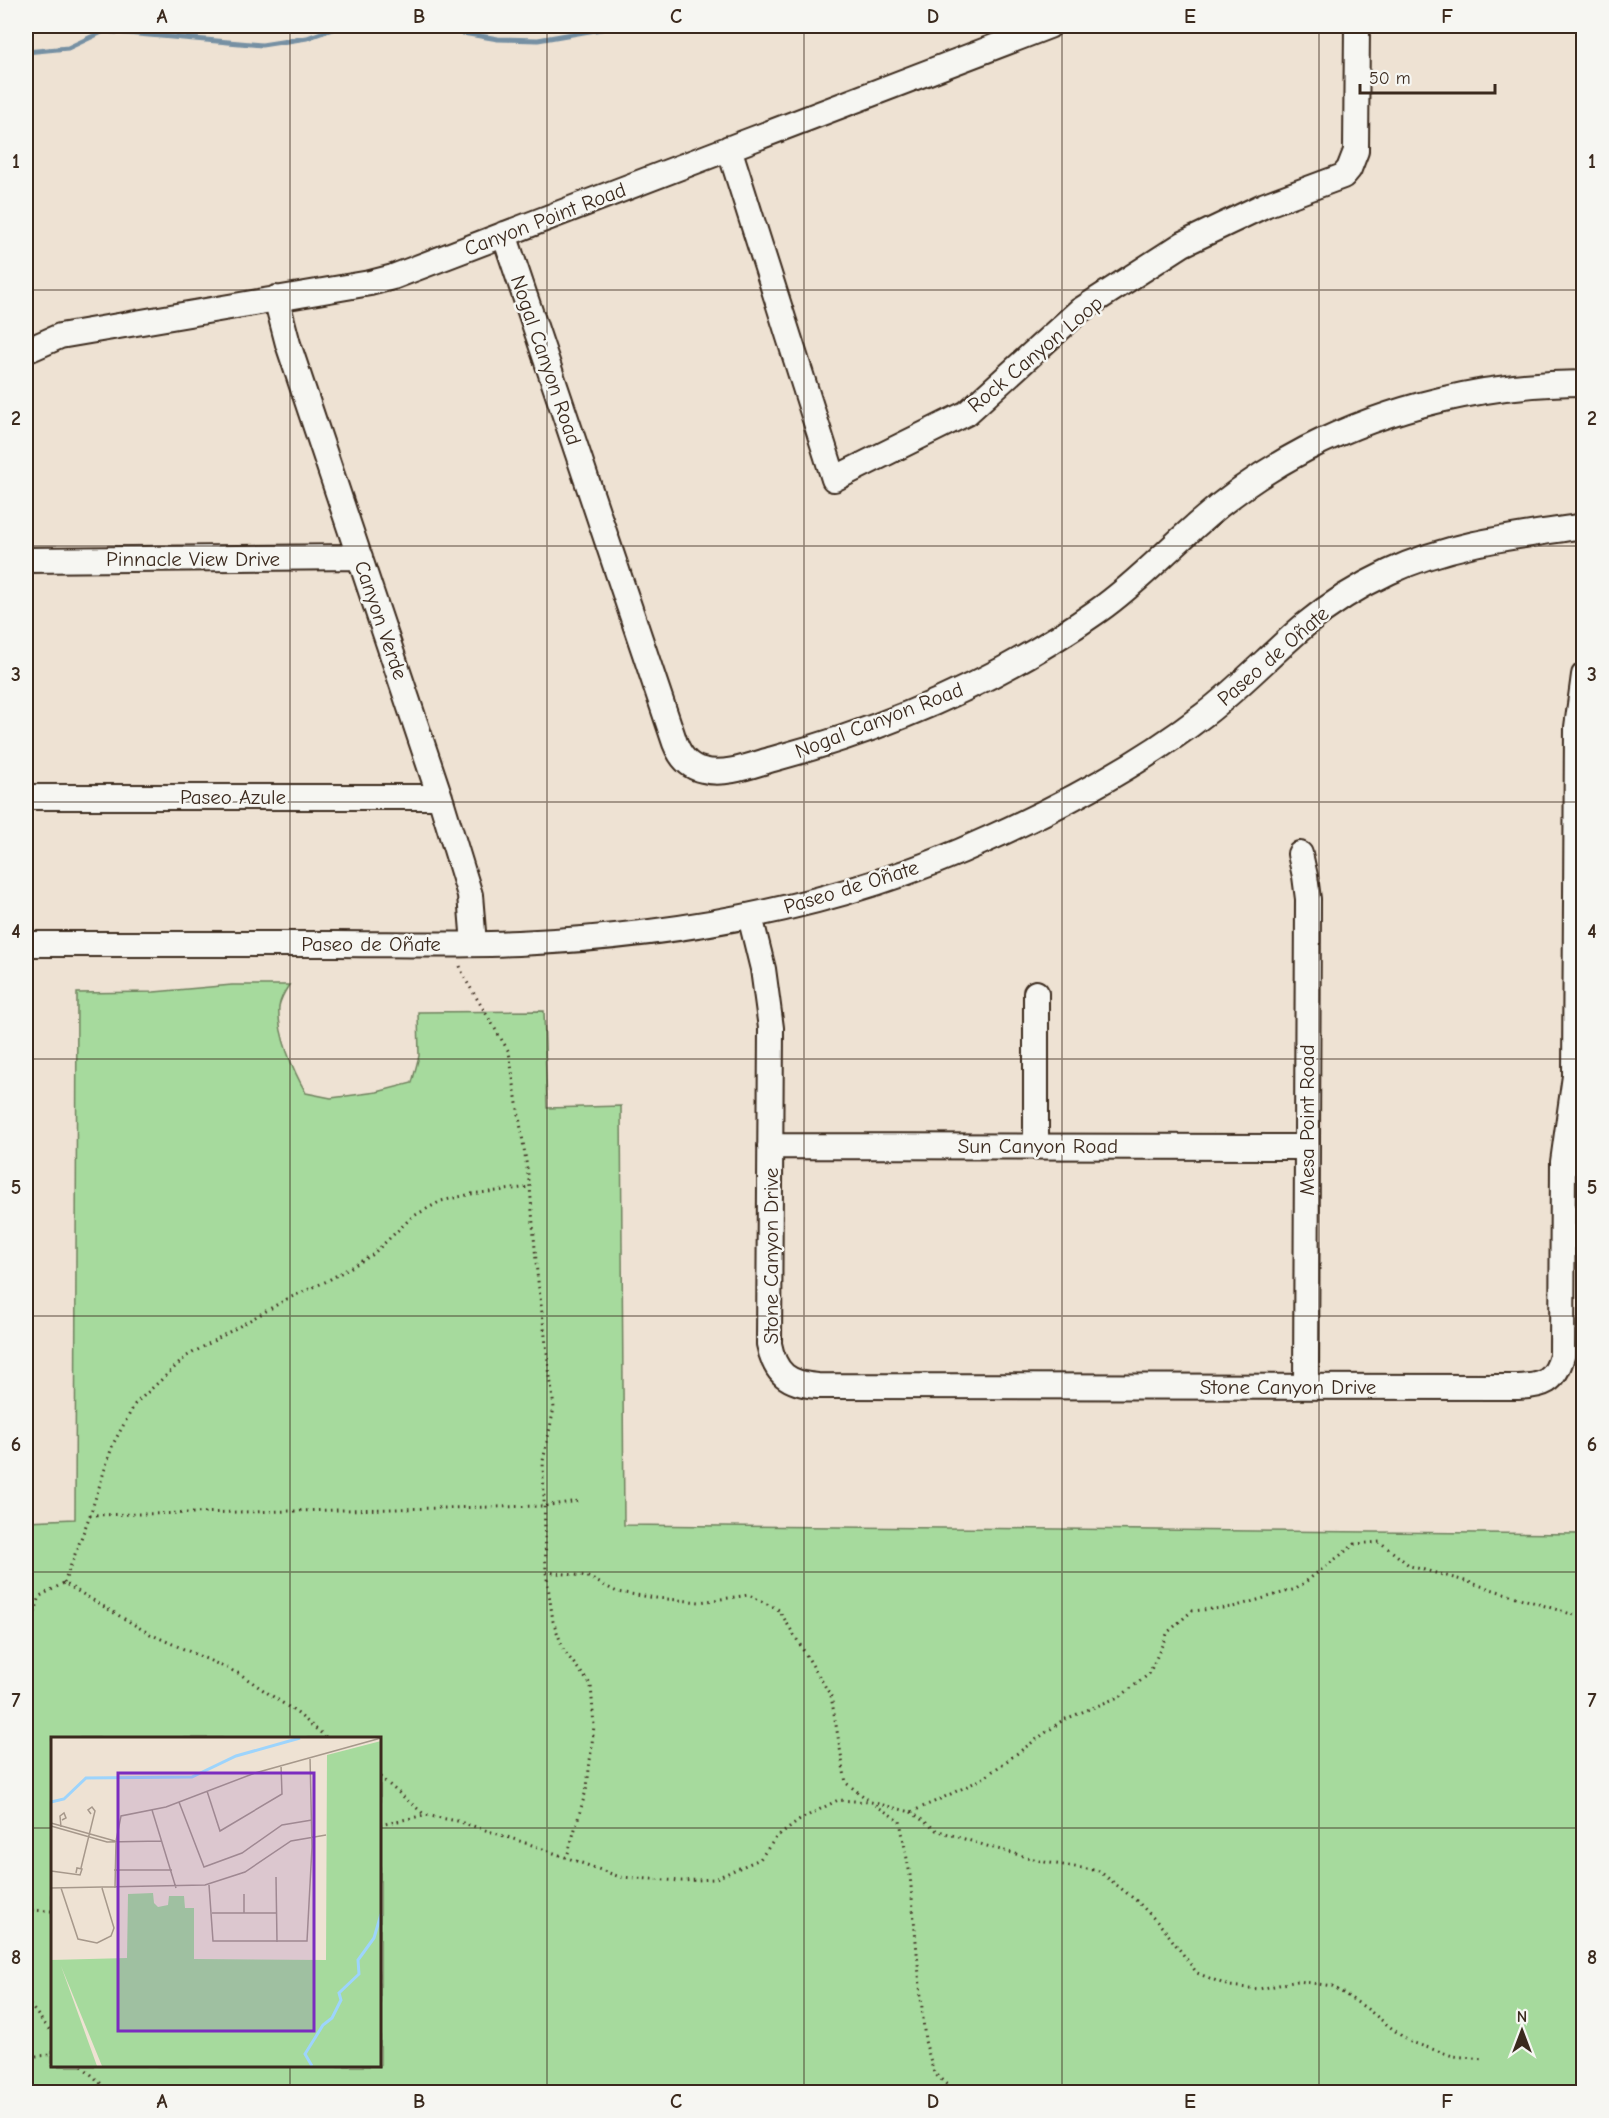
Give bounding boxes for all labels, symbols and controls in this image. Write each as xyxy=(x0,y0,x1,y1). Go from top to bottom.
text: A xyxy=(156,5,168,28)
text: B xyxy=(413,5,425,28)
text: C xyxy=(670,5,682,28)
text: D xyxy=(927,5,939,28)
text: E xyxy=(1184,5,1196,28)
text: F xyxy=(1441,5,1453,28)
scale bar xyxy=(1360,57,1495,95)
text: 50 m xyxy=(1369,68,1411,89)
text: 1 xyxy=(12,150,20,173)
text: 1 xyxy=(1588,150,1596,173)
street label: Canyon Point Road xyxy=(461,177,629,261)
street label: Nogal Canyon Road xyxy=(506,272,586,448)
street label: Rock Canyon Loop xyxy=(963,291,1107,417)
text: 2 xyxy=(11,407,21,430)
text: 2 xyxy=(1587,407,1597,430)
street label: Pinnacle View Drive xyxy=(106,547,280,571)
street label: Canyon Verde xyxy=(349,557,413,683)
street label: Paseo de Oñate xyxy=(1212,601,1334,711)
text: 3 xyxy=(11,663,21,686)
text: 3 xyxy=(1587,663,1597,686)
street label: Nogal Canyon Road xyxy=(792,677,966,763)
street label: Paseo Azule xyxy=(180,785,286,809)
street label: Paseo de Oñate xyxy=(781,855,921,919)
text: 4 xyxy=(11,920,21,943)
text: 4 xyxy=(1587,920,1597,943)
street label: Paseo de Oñate xyxy=(301,932,441,956)
street label: Mesa Point Road xyxy=(1295,1044,1319,1196)
street label: Sun Canyon Road xyxy=(958,1134,1118,1158)
street label: Stone Canyon Drive xyxy=(759,1168,783,1344)
text: 5 xyxy=(11,1176,21,1199)
text: 5 xyxy=(1587,1176,1597,1199)
street label: Stone Canyon Drive xyxy=(1200,1375,1376,1399)
text: 6 xyxy=(11,1433,21,1456)
text: 6 xyxy=(1587,1433,1597,1456)
text: 7 xyxy=(12,1689,21,1712)
text: 7 xyxy=(1588,1689,1597,1712)
inset map xyxy=(51,1737,381,2067)
text: 8 xyxy=(11,1946,21,1969)
text: 8 xyxy=(1587,1946,1597,1969)
north arrow xyxy=(1492,2001,1552,2061)
text: N xyxy=(1517,2008,1527,2026)
text: A xyxy=(156,2090,168,2113)
text: B xyxy=(413,2090,425,2113)
text: C xyxy=(670,2090,682,2113)
text: D xyxy=(927,2090,939,2113)
text: E xyxy=(1184,2090,1196,2113)
text: F xyxy=(1441,2090,1453,2113)

